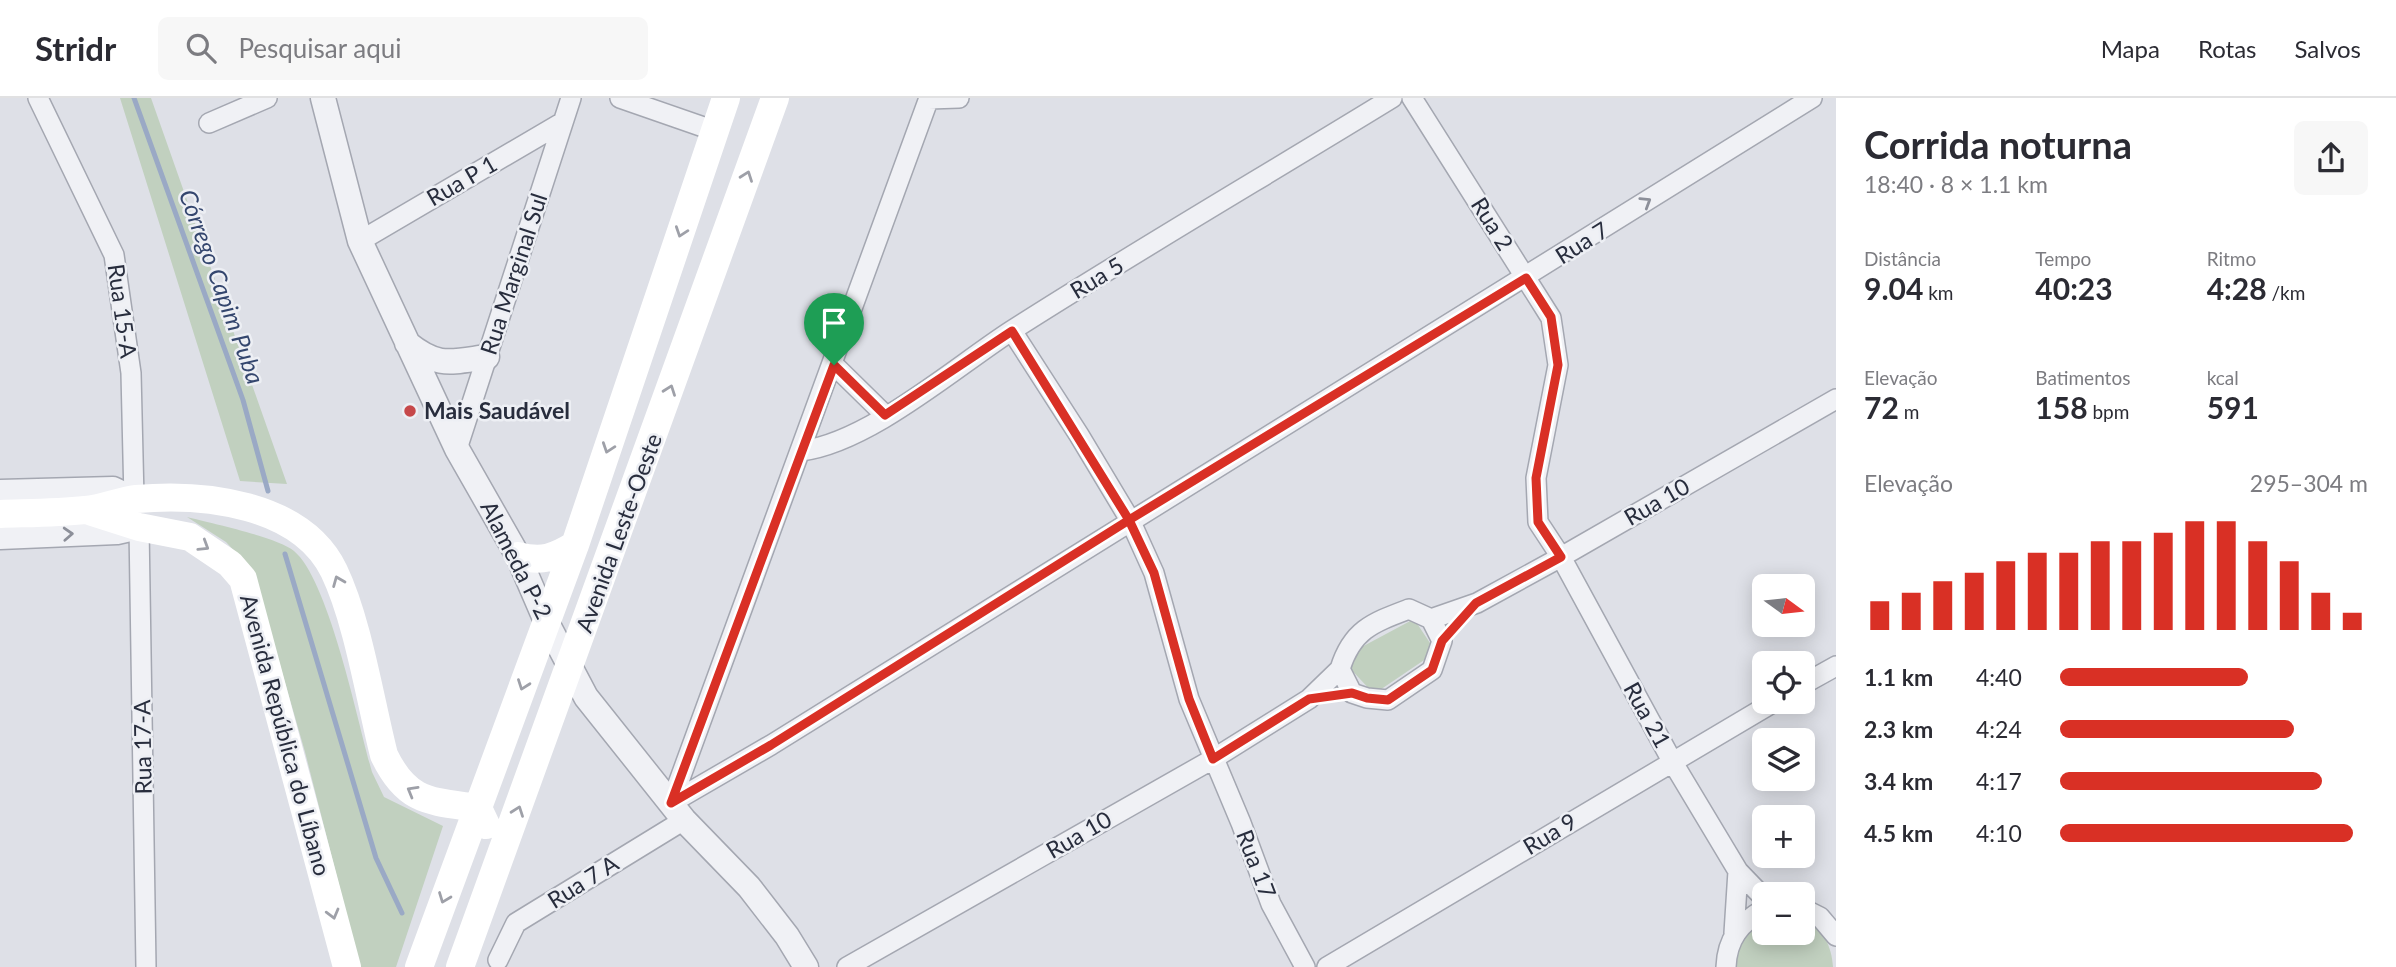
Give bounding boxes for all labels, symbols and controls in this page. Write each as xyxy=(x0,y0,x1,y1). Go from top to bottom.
search box xyxy=(158,17,648,80)
text: Stridr xyxy=(35,28,116,68)
icon: search xyxy=(182,29,220,67)
text: Pesquisar aqui xyxy=(238,32,402,64)
text: Mapa xyxy=(2101,34,2160,63)
text: Rotas xyxy=(2198,34,2257,63)
text: Salvos xyxy=(2295,34,2361,63)
text: Corrida noturna xyxy=(1864,121,2132,167)
button: share xyxy=(2294,121,2368,195)
street label: Rua P 1 xyxy=(421,149,502,211)
one-way arrow xyxy=(739,170,753,182)
text: 18:40 · 8 × 1.1 km xyxy=(1864,170,2048,198)
water label: Córrego Capim Puba xyxy=(174,185,271,388)
street label: Rua Marginal Sul xyxy=(474,189,552,358)
street label: Rua 2 xyxy=(1466,192,1520,255)
one-way arrow xyxy=(1638,198,1651,211)
street label: Rua 7 xyxy=(1550,215,1613,269)
one-way arrow xyxy=(675,226,689,238)
text: Distância xyxy=(1864,247,1941,270)
text: Tempo xyxy=(2035,247,2091,270)
text: Ritmo xyxy=(2207,247,2256,270)
street label: Rua 5 xyxy=(1065,250,1128,304)
street label: Rua 15-A xyxy=(103,262,144,360)
text: 9.04 xyxy=(1864,270,1923,306)
text: 40:23 xyxy=(2035,270,2113,306)
text: 4:28 xyxy=(2207,270,2267,306)
text: km xyxy=(1923,281,1953,304)
text: /km xyxy=(2267,281,2305,304)
pin xyxy=(804,293,864,365)
icon: arrive xyxy=(815,304,853,342)
text: Elevação xyxy=(1864,366,1938,389)
text: Batimentos xyxy=(2035,366,2130,389)
text: kcal xyxy=(2207,366,2239,389)
one-way arrow xyxy=(662,384,676,396)
text: 72 xyxy=(1864,389,1899,425)
text: 158 xyxy=(2035,389,2088,425)
text: 591 xyxy=(2207,389,2259,425)
place label: Mais Saudável xyxy=(424,396,570,424)
text: m xyxy=(1899,400,1919,423)
text: bpm xyxy=(2088,400,2129,423)
marker: Mais Saudável xyxy=(402,403,418,419)
street label: Avenida Leste-Oeste xyxy=(569,429,667,636)
one-way arrow xyxy=(602,441,616,453)
text: Elevação xyxy=(1864,469,1953,497)
text: 295–304 m xyxy=(2250,469,2368,497)
street label: Rua 10 xyxy=(1619,471,1694,531)
street label: Alameda P-2 xyxy=(475,496,559,623)
one-way arrow xyxy=(63,527,74,542)
one-way arrow xyxy=(196,537,209,550)
north arrow xyxy=(1752,574,1815,637)
map controls xyxy=(1752,574,1815,945)
one-way arrow xyxy=(333,576,347,588)
street label: Avenida República do Líbano xyxy=(235,591,337,879)
button: locate xyxy=(1752,651,1815,714)
text: 1.1 km xyxy=(1864,663,1933,691)
text: 4:40 xyxy=(1976,663,2022,691)
street label: Rua 21 xyxy=(1618,677,1677,752)
one-way arrow xyxy=(517,678,531,690)
street label: Rua 17-A xyxy=(127,699,157,795)
text: 2.3 km xyxy=(1864,715,1933,743)
text: 4:24 xyxy=(1976,715,2022,743)
button: layers xyxy=(1752,728,1815,791)
text: 3.4 km xyxy=(1864,767,1933,795)
text: 4:17 xyxy=(1976,767,2022,795)
one-way arrow xyxy=(407,786,420,799)
street label: Rua 10 xyxy=(1041,804,1116,864)
button: + xyxy=(1752,805,1815,868)
one-way arrow xyxy=(509,806,523,818)
street label: Rua 9 xyxy=(1518,806,1581,860)
text: 4.5 km xyxy=(1864,819,1933,847)
text: 4:10 xyxy=(1976,819,2022,847)
street label: Rua 17 xyxy=(1231,826,1283,902)
street label: Rua 7 A xyxy=(542,848,623,914)
button: − xyxy=(1752,882,1815,945)
one-way arrow xyxy=(438,891,452,903)
one-way arrow xyxy=(325,908,339,920)

